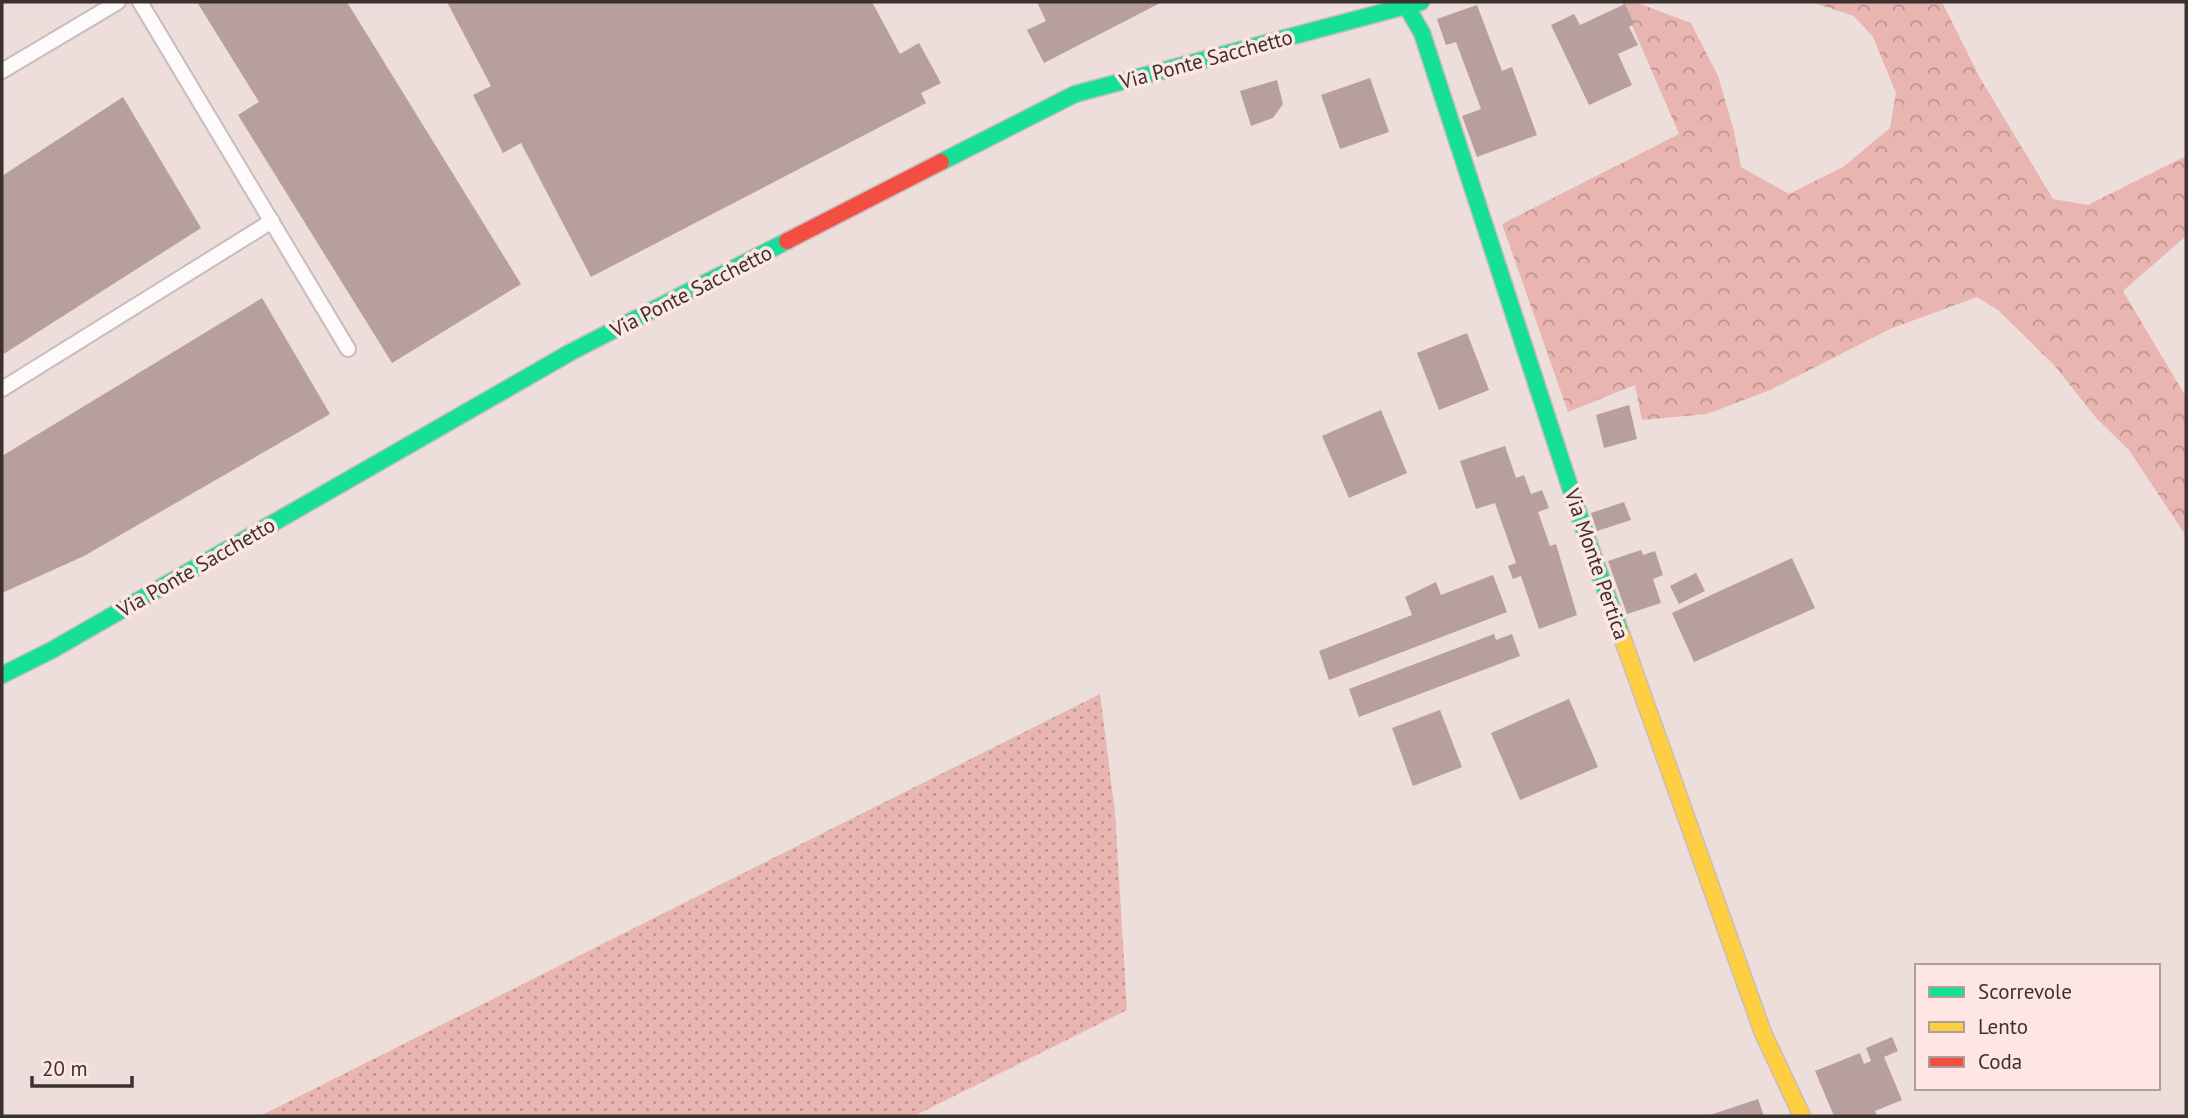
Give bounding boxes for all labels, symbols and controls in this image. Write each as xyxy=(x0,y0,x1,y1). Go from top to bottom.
street label: Via Ponte Sacchetto xyxy=(1116,23,1295,95)
street label: Via Ponte Sacchetto xyxy=(605,239,776,344)
street label: Via Monte Pertica xyxy=(1558,484,1636,643)
street label: Via Ponte Sacchetto xyxy=(111,511,280,624)
legend xyxy=(1915,964,2160,1090)
text: Scorrevole xyxy=(1978,978,2072,1005)
text: Lento xyxy=(1978,1013,2028,1040)
scale bar xyxy=(32,1044,131,1088)
text: Coda xyxy=(1978,1048,2022,1075)
text: 20 m xyxy=(42,1055,88,1082)

